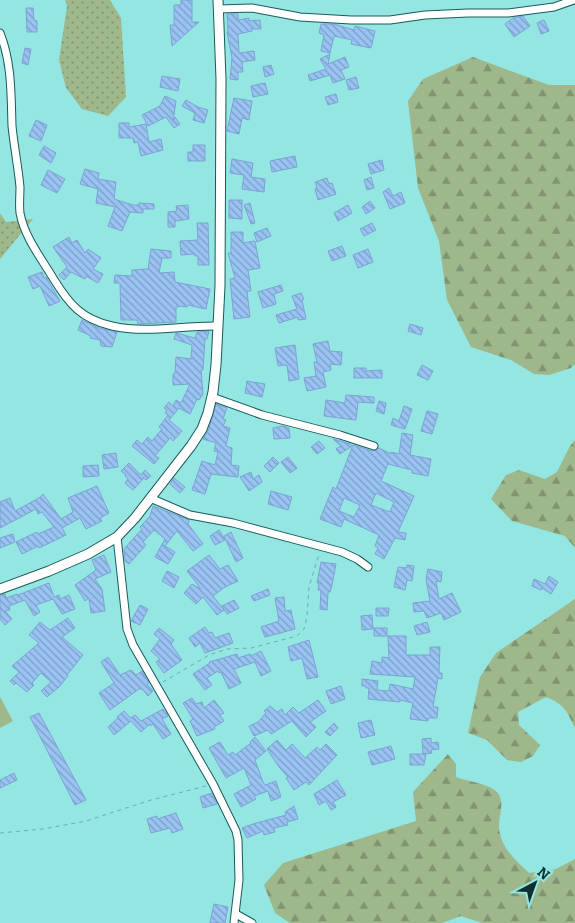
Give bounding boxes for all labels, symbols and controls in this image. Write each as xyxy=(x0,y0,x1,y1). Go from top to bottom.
north arrow xyxy=(510,858,560,908)
text: N xyxy=(534,864,553,884)

